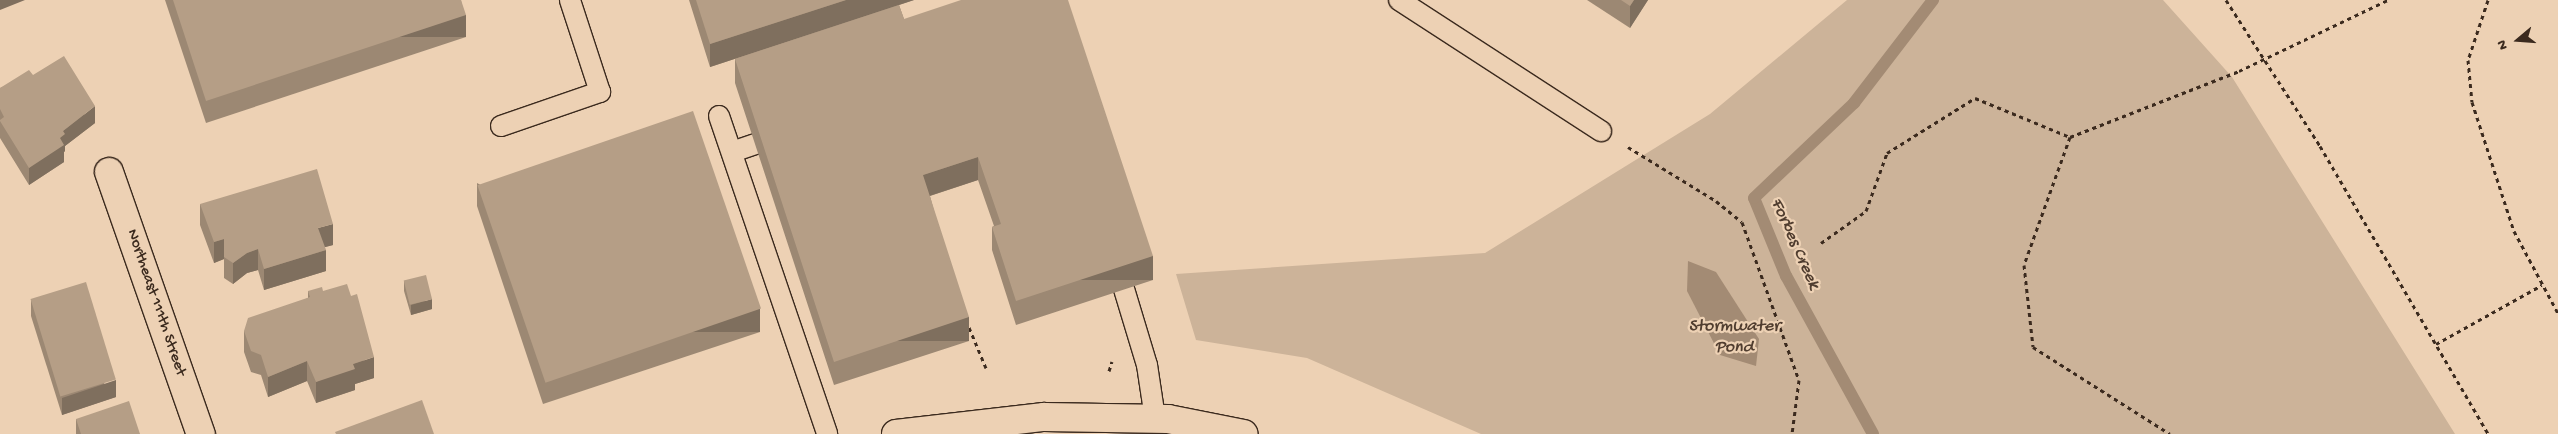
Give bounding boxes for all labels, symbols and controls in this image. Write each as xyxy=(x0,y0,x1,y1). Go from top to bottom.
north arrow xyxy=(2493,15,2543,65)
text: N xyxy=(2494,38,2513,52)
water label: Forbes Creek xyxy=(1764,195,1824,293)
street label: Northeast 111th Street xyxy=(121,227,189,379)
water label: Stormwater Pond xyxy=(1688,317,1780,359)

